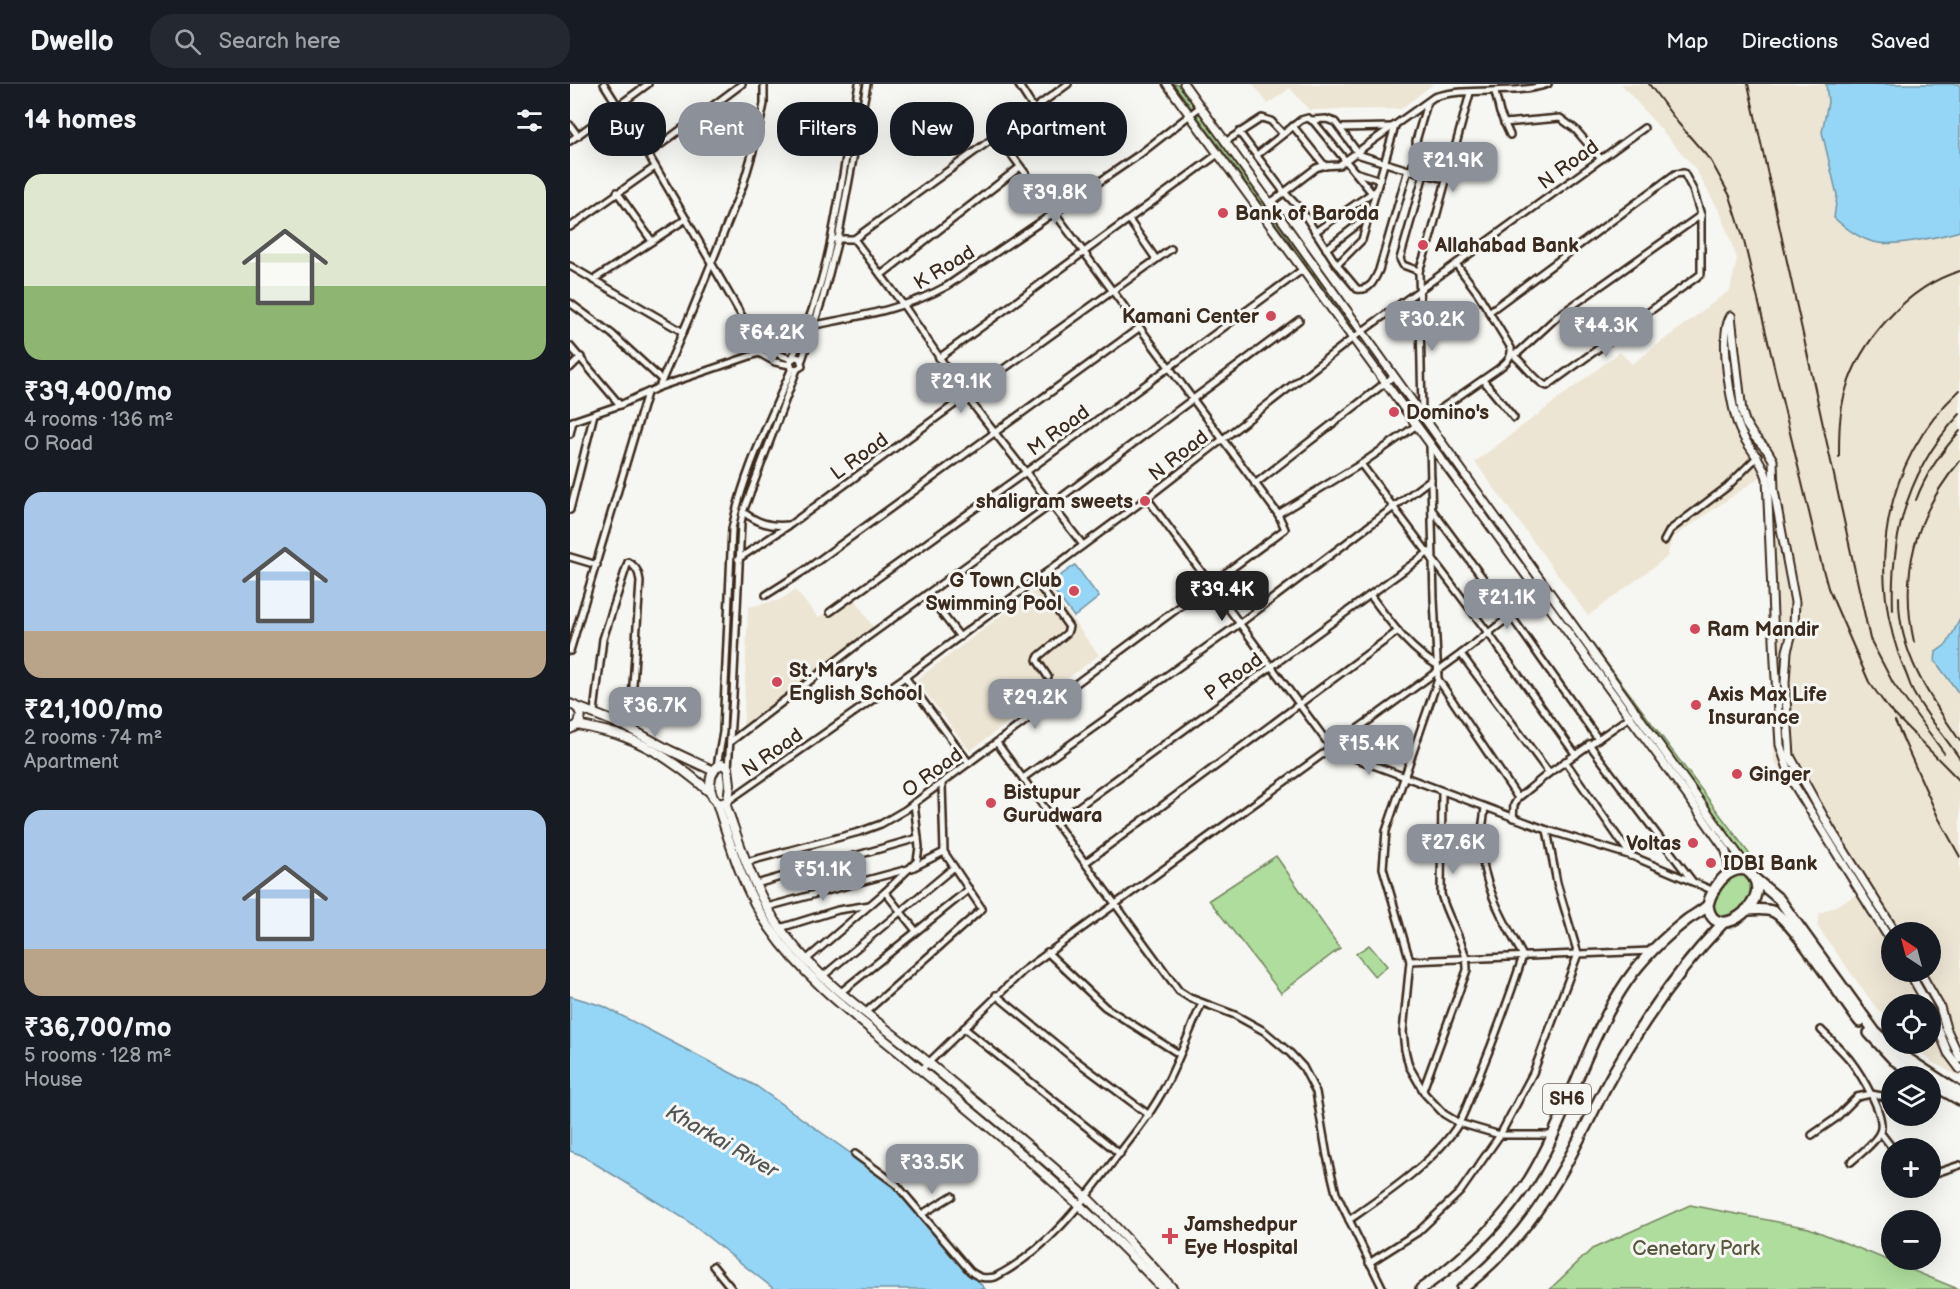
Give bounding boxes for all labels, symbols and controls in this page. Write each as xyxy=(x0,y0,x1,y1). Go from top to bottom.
search box xyxy=(150,14,570,68)
text: Dwello xyxy=(30,25,114,58)
icon: search xyxy=(171,25,204,58)
text: Search here xyxy=(219,28,341,55)
text: Map xyxy=(1666,29,1709,54)
text: Directions xyxy=(1742,29,1838,54)
text: Saved xyxy=(1871,29,1930,54)
chip: Buy xyxy=(588,102,666,156)
chip: Rent xyxy=(678,102,765,156)
chip: Filters xyxy=(777,102,878,156)
chip: New xyxy=(890,102,974,156)
chip: Apartment xyxy=(986,102,1127,156)
icon: filters xyxy=(513,104,546,137)
text: 14 homes xyxy=(24,105,136,136)
street label: N Road xyxy=(1534,135,1603,195)
pin: ₹21.9K xyxy=(1404,142,1502,193)
text: ₹21.9K xyxy=(1422,149,1484,173)
pin: ₹39.8K xyxy=(1006,174,1104,225)
text: ₹39.8K xyxy=(1023,181,1087,205)
place label: Bank of Baroda xyxy=(1235,202,1379,226)
marker: Bank of Baroda xyxy=(1216,206,1230,220)
icon: home xyxy=(231,213,339,321)
place label: Allahabad Bank xyxy=(1434,234,1579,258)
marker: Allahabad Bank xyxy=(1416,238,1430,252)
street label: K Road xyxy=(910,240,979,295)
pin: ₹30.2K xyxy=(1383,301,1481,352)
place label: Kamani Center xyxy=(1122,305,1260,329)
pin: ₹44.3K xyxy=(1557,307,1655,358)
text: ₹30.2K xyxy=(1399,308,1465,332)
marker: Kamani Center xyxy=(1264,309,1278,323)
pin: ₹64.2K xyxy=(723,314,821,365)
text: ₹44.3K xyxy=(1574,314,1638,338)
text: ₹64.2K xyxy=(739,321,805,345)
pin: ₹29.1K xyxy=(912,363,1010,414)
text: ₹29.1K xyxy=(930,370,992,394)
text: ₹39,400/mo xyxy=(24,377,172,408)
street label: M Road xyxy=(1023,400,1094,461)
place label: Domino's xyxy=(1406,401,1489,425)
marker: Domino's xyxy=(1387,405,1401,419)
text: 4 rooms · 136 m² xyxy=(24,408,173,432)
street label: N Road xyxy=(1144,425,1213,486)
street label: L Road xyxy=(826,428,893,486)
text: O Road xyxy=(24,432,93,456)
place label: shaligram sweets xyxy=(976,490,1133,514)
marker: shaligram sweets xyxy=(1138,494,1152,508)
icon: home xyxy=(231,531,339,639)
place label: G Town Club Swimming Pool xyxy=(926,569,1062,616)
pin: ₹39.4K xyxy=(1173,571,1271,622)
text: ₹39.4K xyxy=(1190,578,1254,602)
pin: ₹21.1K xyxy=(1458,579,1556,630)
marker: G Town Club Swimming Pool xyxy=(1067,584,1081,598)
text: ₹21.1K xyxy=(1478,586,1536,610)
place label: Ram Mandir xyxy=(1707,618,1820,642)
marker: Ram Mandir xyxy=(1688,622,1702,636)
street label: P Road xyxy=(1200,648,1267,706)
place label: St. Mary's English School xyxy=(789,659,922,706)
marker: St. Mary's English School xyxy=(770,675,784,689)
pin: ₹29.2K xyxy=(986,679,1084,730)
place label: Axis Max Life Insurance xyxy=(1707,683,1827,730)
text: ₹29.2K xyxy=(1002,686,1068,710)
pin: ₹36.7K xyxy=(606,687,704,738)
text: ₹36.7K xyxy=(623,694,687,718)
text: ₹21,100/mo xyxy=(24,695,163,726)
marker: Axis Max Life Insurance xyxy=(1689,698,1703,712)
street label: N Road xyxy=(738,723,808,782)
pin: ₹15.4K xyxy=(1320,725,1418,776)
text: 2 rooms · 74 m² xyxy=(24,726,162,750)
text: ₹15.4K xyxy=(1338,732,1400,756)
street label: O Road xyxy=(898,743,968,803)
text: Apartment xyxy=(24,750,119,774)
place label: Ginger xyxy=(1749,763,1812,787)
marker: Ginger xyxy=(1730,767,1744,781)
place label: Bistupur Gurudwara xyxy=(1003,781,1103,828)
marker: Bistupur Gurudwara xyxy=(984,796,998,810)
pin: ₹27.6K xyxy=(1404,824,1502,875)
text: ₹27.6K xyxy=(1421,831,1485,855)
place label: Voltas xyxy=(1626,832,1681,856)
marker: Voltas xyxy=(1686,836,1700,850)
icon: home xyxy=(231,849,339,957)
pin: ₹51.1K xyxy=(774,851,872,902)
place label: IDBI Bank xyxy=(1723,852,1818,876)
marker: IDBI Bank xyxy=(1704,856,1718,870)
text: ₹51.1K xyxy=(794,858,852,882)
north arrow xyxy=(1881,922,1941,982)
map controls xyxy=(1881,922,1941,1270)
button: locate xyxy=(1881,994,1941,1054)
text: ₹36,700/mo xyxy=(24,1013,172,1044)
text: 5 rooms · 128 m² xyxy=(24,1044,172,1068)
button: layers xyxy=(1881,1066,1941,1126)
text: House xyxy=(24,1068,83,1092)
road number: SH6 xyxy=(1543,1084,1591,1114)
water label: Kharkai River xyxy=(661,1099,783,1184)
button: + xyxy=(1881,1138,1941,1198)
pin: ₹33.5K xyxy=(883,1144,981,1195)
text: ₹33.5K xyxy=(900,1151,964,1175)
button: − xyxy=(1881,1210,1941,1270)
place label: Jamshedpur Eye Hospital xyxy=(1184,1213,1298,1260)
marker: Jamshedpur Eye Hospital xyxy=(1161,1227,1179,1245)
park label: Cenetary Park xyxy=(1632,1237,1760,1261)

